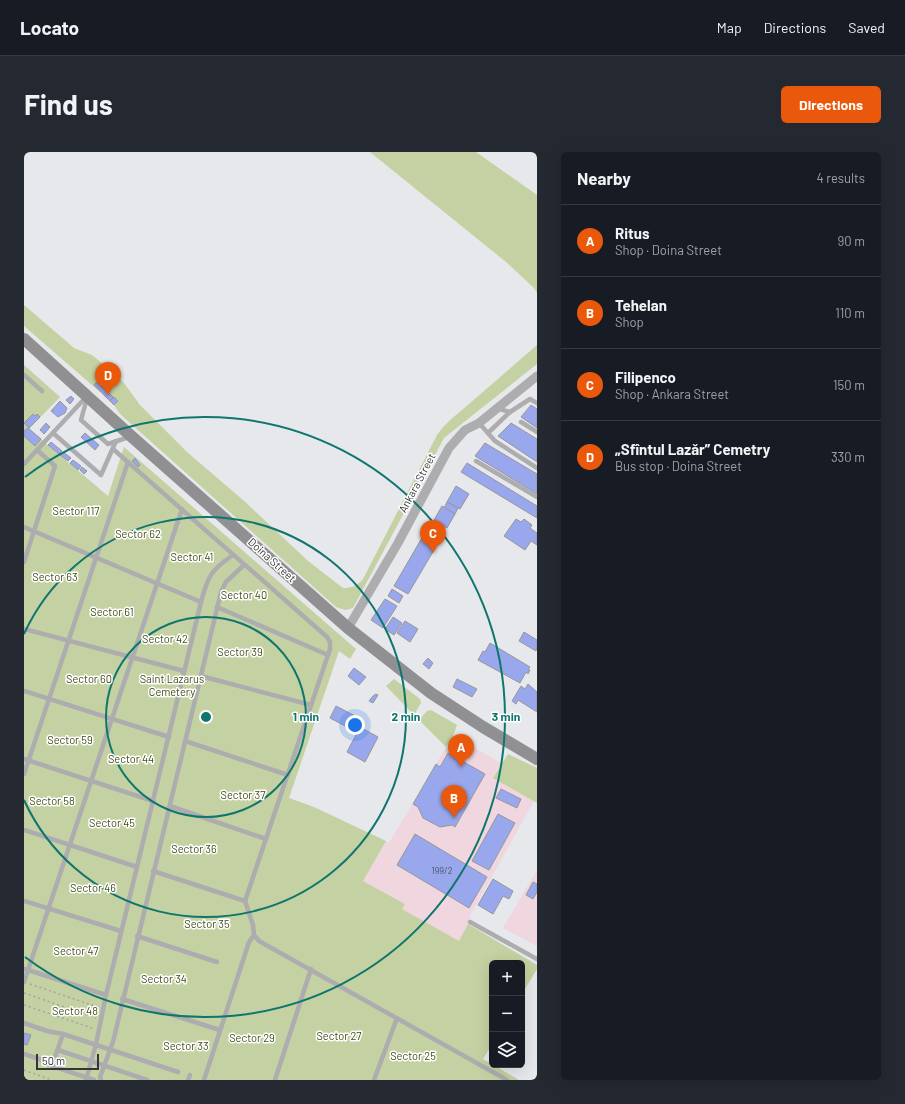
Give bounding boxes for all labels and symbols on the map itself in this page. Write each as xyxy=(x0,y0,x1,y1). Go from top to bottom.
pin: D xyxy=(95,362,121,395)
street label: Ankara Street xyxy=(395,451,438,515)
park label: Sector 117 xyxy=(53,504,99,517)
pin: C xyxy=(420,520,446,553)
park label: Sector 62 xyxy=(115,527,161,540)
street label: Doina Street xyxy=(246,535,299,584)
park label: Sector 41 xyxy=(171,550,213,563)
park label: Sector 63 xyxy=(32,570,78,583)
park label: Sector 40 xyxy=(221,588,267,601)
park label: Sector 61 xyxy=(90,605,134,618)
park label: Sector 42 xyxy=(142,632,188,645)
park label: Sector 39 xyxy=(217,645,263,658)
park label: Sector 60 xyxy=(66,672,112,685)
park label: Saint Lazarus Cemetery xyxy=(140,672,204,698)
text: 1 min xyxy=(293,709,319,723)
text: 2 min xyxy=(392,709,420,723)
text: 3 min xyxy=(492,709,520,723)
centre of rings xyxy=(199,710,213,724)
your location xyxy=(345,715,365,735)
park label: Sector 59 xyxy=(47,733,93,746)
pin: A xyxy=(448,734,474,767)
park label: Sector 44 xyxy=(108,752,154,765)
pin: B xyxy=(441,785,467,818)
park label: Sector 37 xyxy=(221,788,265,801)
park label: Sector 58 xyxy=(29,794,75,807)
park label: Sector 45 xyxy=(89,816,135,829)
park label: Sector 36 xyxy=(171,842,217,855)
house number: 199/2 xyxy=(432,865,453,876)
park label: Sector 46 xyxy=(70,881,116,894)
park label: Sector 35 xyxy=(184,917,230,930)
park label: Sector 47 xyxy=(54,944,98,957)
park label: Sector 34 xyxy=(141,972,187,985)
park label: Sector 48 xyxy=(52,1004,98,1017)
park label: Sector 27 xyxy=(316,1029,362,1042)
park label: Sector 29 xyxy=(229,1031,275,1044)
park label: Sector 33 xyxy=(163,1039,209,1052)
park label: Sector 25 xyxy=(390,1049,436,1062)
scale bar xyxy=(36,1052,99,1071)

